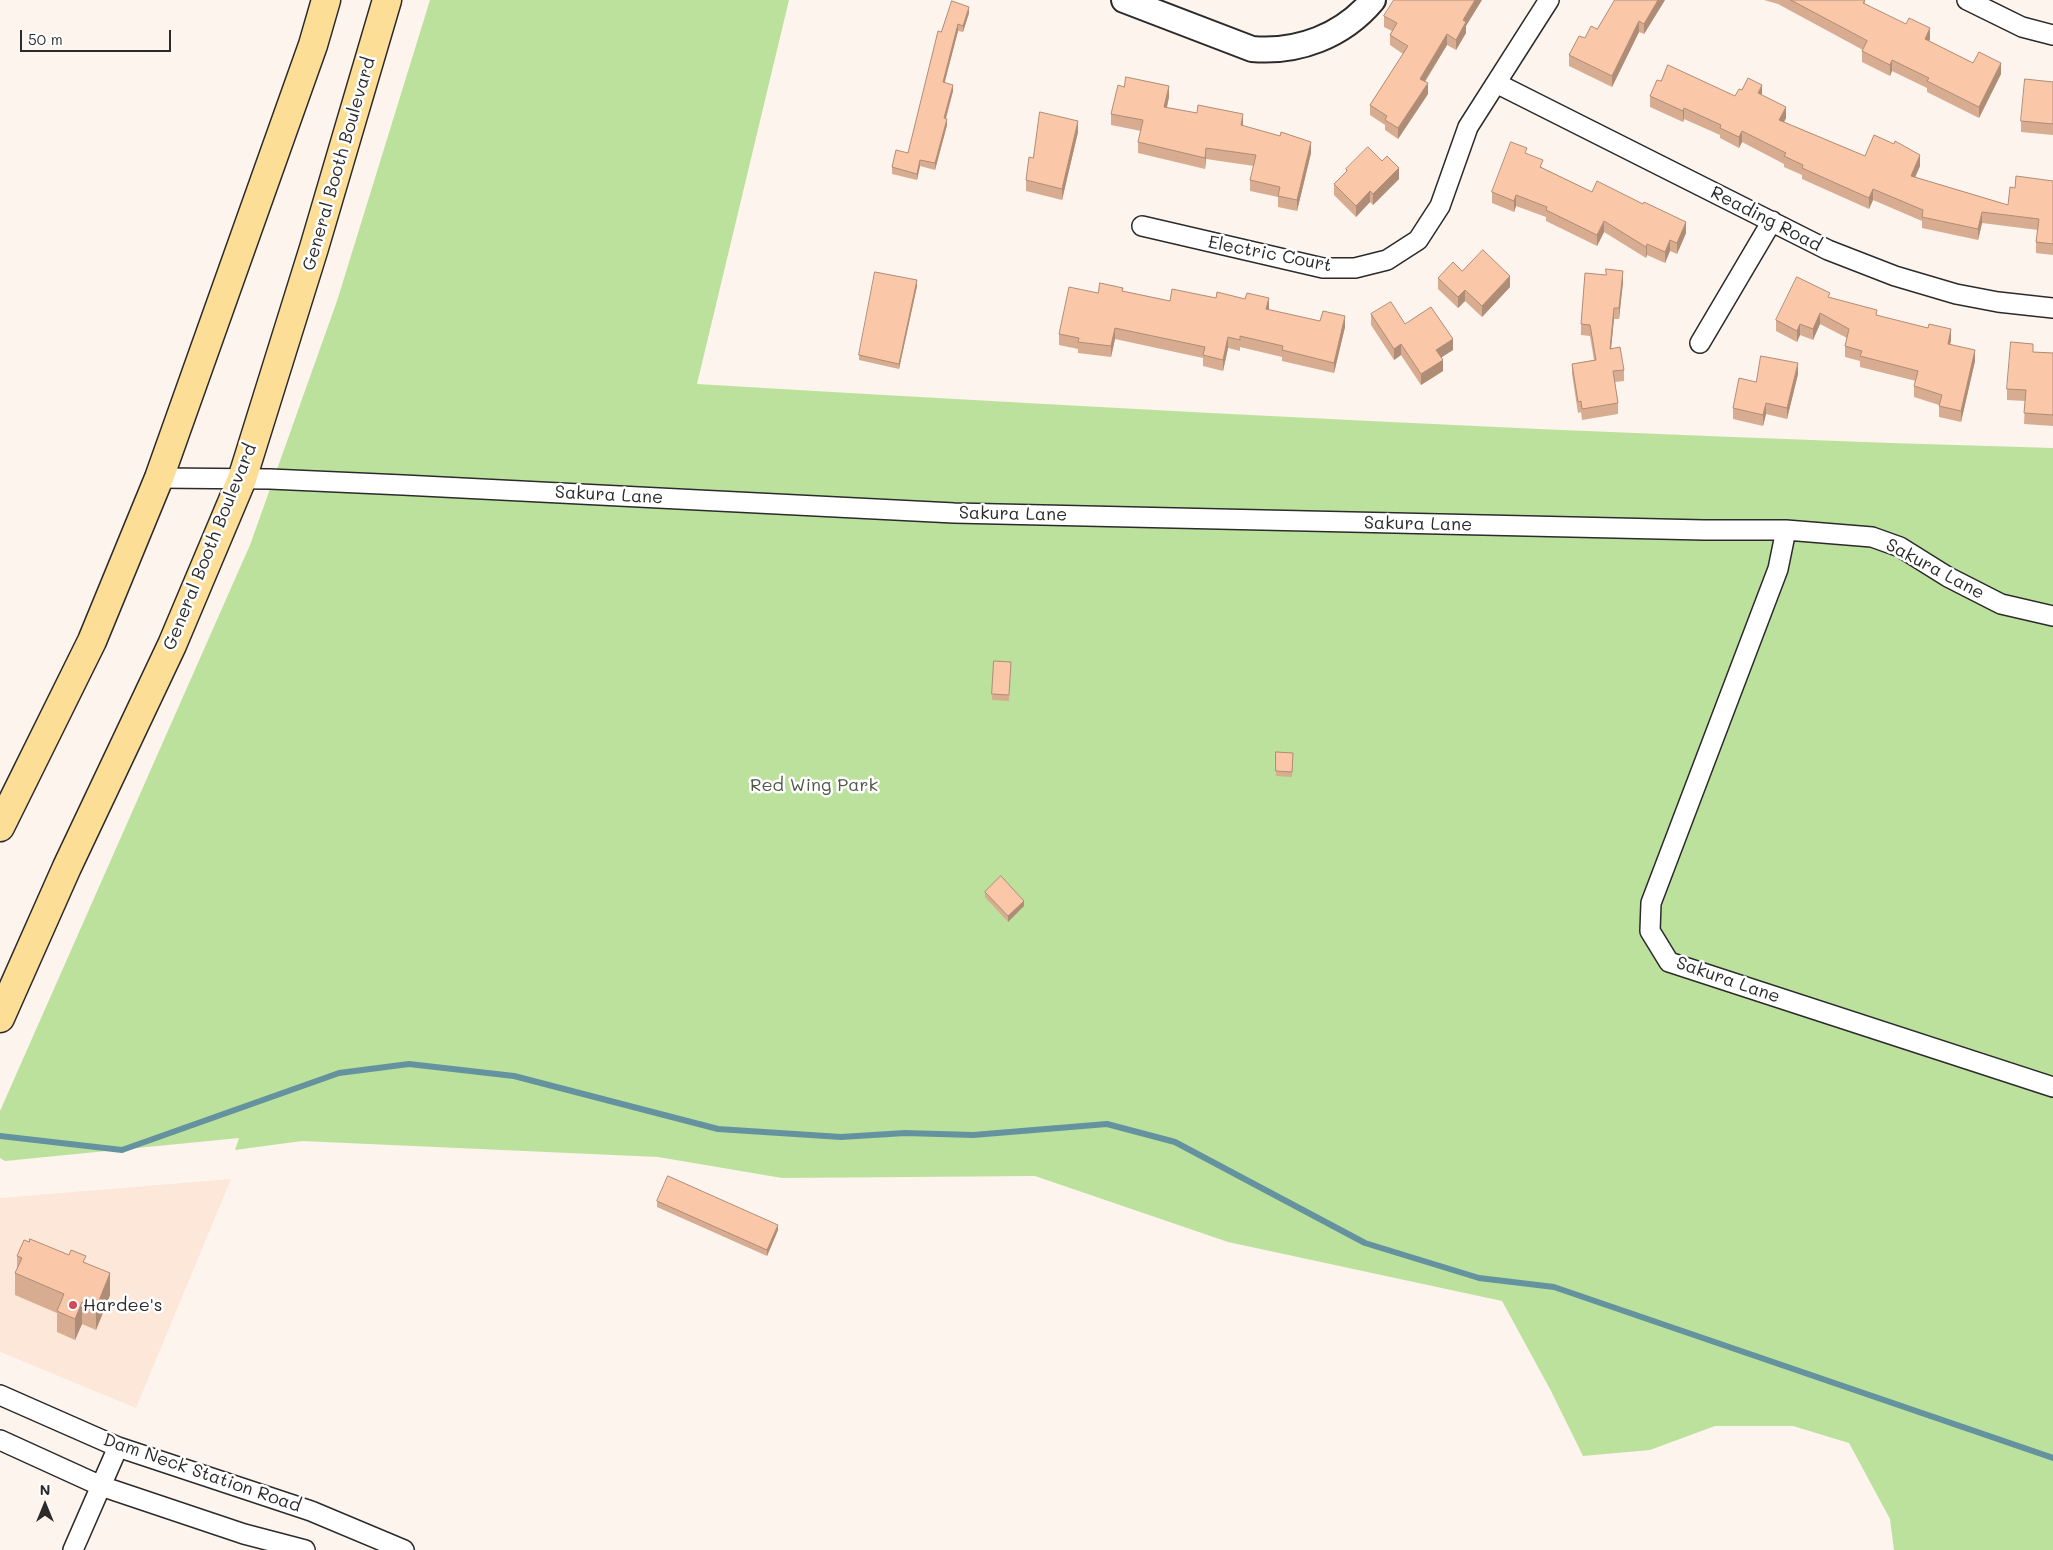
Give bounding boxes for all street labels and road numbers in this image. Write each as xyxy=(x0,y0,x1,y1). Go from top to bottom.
street label: General Booth Boulevard xyxy=(298,55,380,273)
street label: Reading Road xyxy=(1707,182,1825,256)
street label: Electric Court xyxy=(1206,231,1334,277)
street label: General Booth Boulevard xyxy=(159,440,261,654)
street label: Sakura Lane xyxy=(554,481,664,509)
street label: Sakura Lane xyxy=(959,502,1067,526)
street label: Sakura Lane xyxy=(1364,512,1472,536)
street label: Sakura Lane xyxy=(1882,534,1988,604)
street label: Sakura Lane xyxy=(1673,952,1783,1008)
street label: Dam Neck Station Road xyxy=(100,1429,304,1517)

